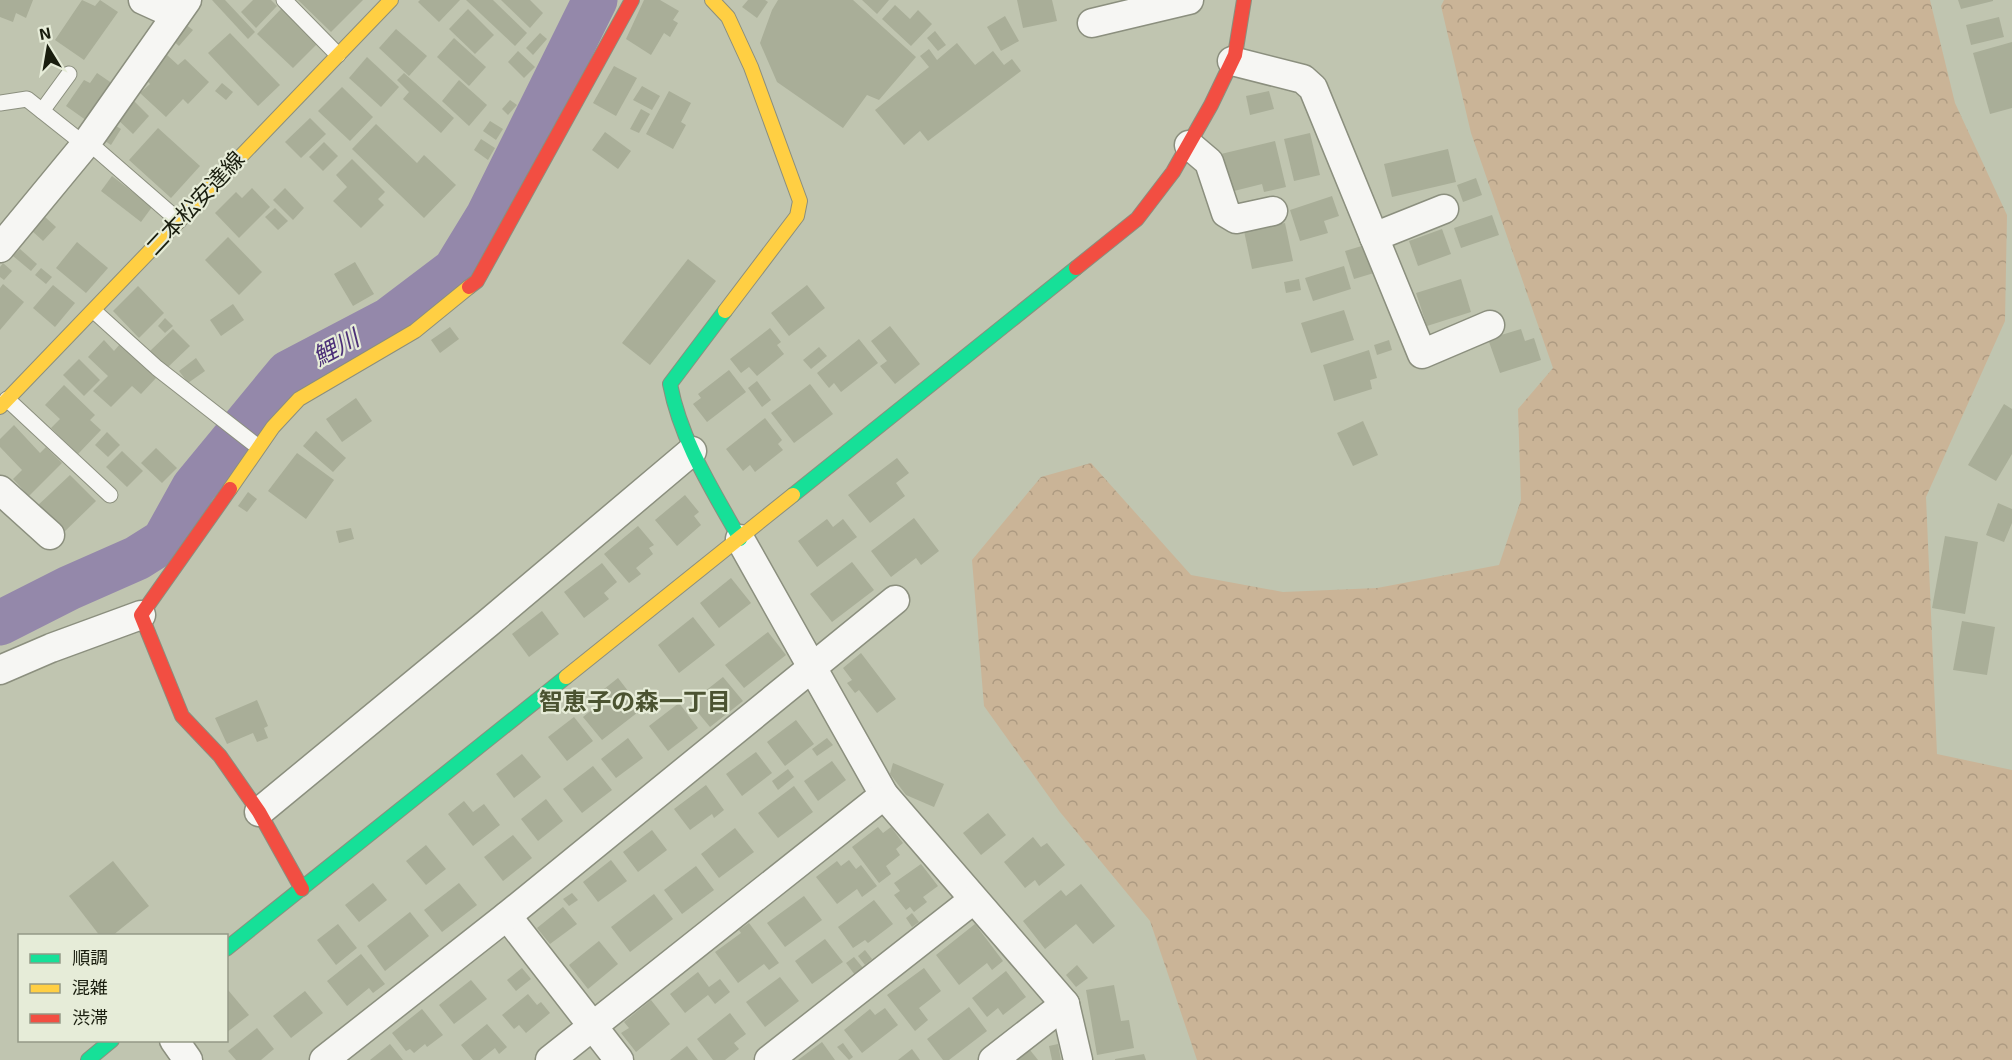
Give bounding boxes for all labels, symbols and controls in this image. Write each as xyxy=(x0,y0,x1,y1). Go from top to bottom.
north arrow xyxy=(18,18,78,78)
text: N xyxy=(38,22,53,43)
street label: 二本松安達線 xyxy=(140,145,249,259)
water label: 鯉川 xyxy=(307,321,366,371)
district label: 智恵子の森一丁目 xyxy=(539,686,731,715)
legend xyxy=(18,934,228,1042)
text: 順調 xyxy=(72,946,108,968)
text: 混雑 xyxy=(72,976,108,998)
text: 渋滞 xyxy=(72,1006,108,1028)

